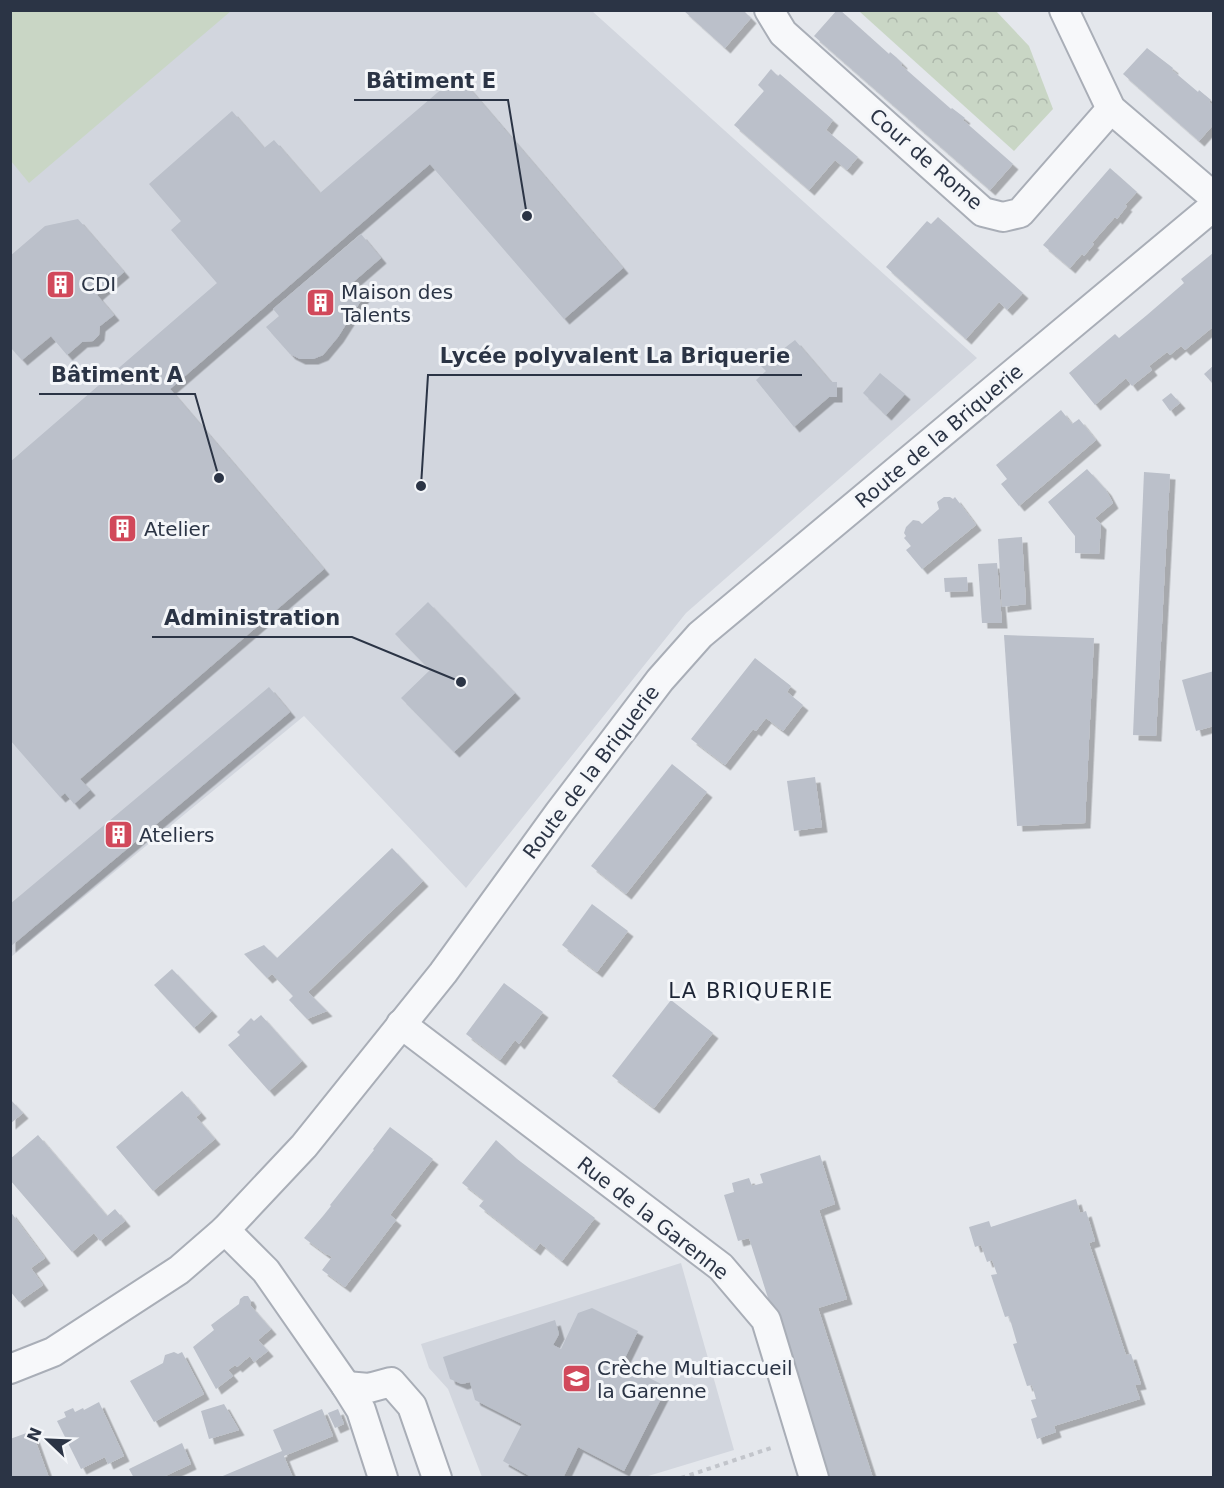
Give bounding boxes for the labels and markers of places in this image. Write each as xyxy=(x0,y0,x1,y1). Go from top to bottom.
callout: Bâtiment E xyxy=(354,61,508,100)
building icon: CDI xyxy=(44,268,76,300)
place label: CDI xyxy=(81,272,116,296)
place label: Maison des Talents xyxy=(340,280,453,327)
building icon: Maison des Talents xyxy=(304,287,336,319)
callout: Lycée polyvalent La Briquerie xyxy=(428,336,802,375)
callout: Bâtiment A xyxy=(39,355,195,394)
building icon: Atelier xyxy=(107,513,139,545)
place label: Atelier xyxy=(144,517,210,541)
callout: Administration xyxy=(152,598,352,637)
building icon: Ateliers xyxy=(102,819,134,851)
place label: Ateliers xyxy=(139,823,215,847)
place label: Crèche Multiaccueil la Garenne xyxy=(597,1356,793,1403)
school or university icon: Crèche Multiaccueil la Garenne xyxy=(560,1363,592,1395)

